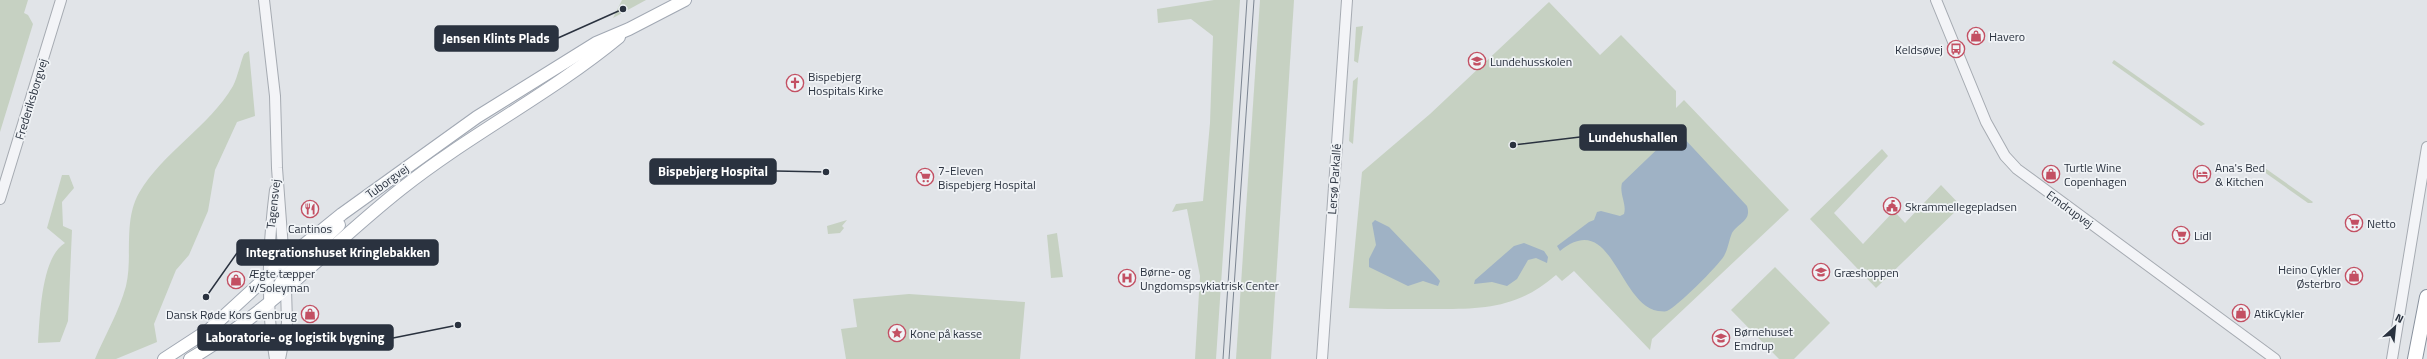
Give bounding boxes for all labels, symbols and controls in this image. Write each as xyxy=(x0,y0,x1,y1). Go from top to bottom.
callout: Jensen Klints Plads xyxy=(435,26,558,51)
shop icon: Havero xyxy=(1966,26,1986,46)
place label: Havero xyxy=(1989,27,2025,46)
text: Jensen Klints Plads xyxy=(442,28,550,48)
bus stop icon: Keldsøvej xyxy=(1946,39,1966,59)
place label: Keldsøvej xyxy=(1895,40,1943,59)
school or university icon: Lundehusskolen xyxy=(1467,51,1487,71)
place label: Lundehusskolen xyxy=(1490,52,1572,71)
street label: Frederiksborgvej xyxy=(10,56,52,142)
place label: Bispebjerg Hospitals Kirke xyxy=(808,67,883,100)
church icon: Bispebjerg Hospitals Kirke xyxy=(785,73,805,93)
callout: Lundehushallen xyxy=(1580,125,1686,150)
text: Lundehushallen xyxy=(1588,127,1678,147)
street label: Lersø Parkallé xyxy=(1322,143,1346,215)
place label: Turtle Wine Copenhagen xyxy=(2064,158,2127,191)
place label: Ana's Bed & Kitchen xyxy=(2215,158,2265,191)
street label: Tuborgvej xyxy=(362,159,412,203)
callout: Bispebjerg Hospital xyxy=(650,159,776,184)
text: Bispebjerg Hospital xyxy=(658,161,768,181)
place label: 7-Eleven Bispebjerg Hospital xyxy=(938,161,1036,194)
shop icon: Turtle Wine Copenhagen xyxy=(2041,164,2061,184)
hotel icon: Ana's Bed & Kitchen xyxy=(2192,164,2212,184)
supermarket icon: 7-Eleven Bispebjerg Hospital xyxy=(915,167,935,187)
street label: Tagensvej xyxy=(261,178,285,230)
street label: Emdrupvej xyxy=(2043,185,2097,233)
public building icon: Skrammellegepladsen xyxy=(1882,196,1902,216)
place label: Skrammellegepladsen xyxy=(1905,197,2017,216)
restaurant icon: Cantinos xyxy=(300,199,320,219)
supermarket icon: Netto xyxy=(2344,213,2364,233)
place label: Netto xyxy=(2367,214,2396,233)
place label: Cantinos xyxy=(288,219,332,238)
supermarket icon: Lidl xyxy=(2171,225,2191,245)
place label: Lidl xyxy=(2194,226,2212,245)
callout: Integrationshuset Kringlebakken xyxy=(237,240,438,265)
text: Integrationshuset Kringlebakken xyxy=(246,242,430,262)
place label: Heino Cykler Østerbro xyxy=(2278,260,2341,293)
place label: Børne- og Ungdomspsykiatrisk Center xyxy=(1140,262,1279,295)
school or university icon: Græshoppen xyxy=(1811,262,1831,282)
place label: Græshoppen xyxy=(1834,263,1899,282)
place label: Ægte tæpper v/Soleyman xyxy=(249,264,315,297)
shop icon: Heino Cykler Østerbro xyxy=(2344,266,2364,286)
hospital icon: Børne- og Ungdomspsykiatrisk Center xyxy=(1117,268,1137,288)
shop icon: Ægte tæpper v/Soleyman xyxy=(226,270,246,290)
shop icon: AtikCykler xyxy=(2231,303,2251,323)
shop icon: Dansk Røde Kors Genbrug xyxy=(300,304,320,324)
place label: AtikCykler xyxy=(2254,304,2304,323)
place label: Dansk Røde Kors Genbrug xyxy=(166,305,297,324)
north arrow xyxy=(2375,307,2415,347)
text: N xyxy=(2393,309,2407,327)
place label: Børnehuset Emdrup xyxy=(1734,322,1794,355)
place icon: Kone på kasse xyxy=(887,323,907,343)
place label: Kone på kasse xyxy=(910,324,982,343)
callout: Laboratorie- og logistik bygning xyxy=(198,325,393,350)
text: Laboratorie- og logistik bygning xyxy=(205,327,385,347)
school or university icon: Børnehuset Emdrup xyxy=(1711,328,1731,348)

